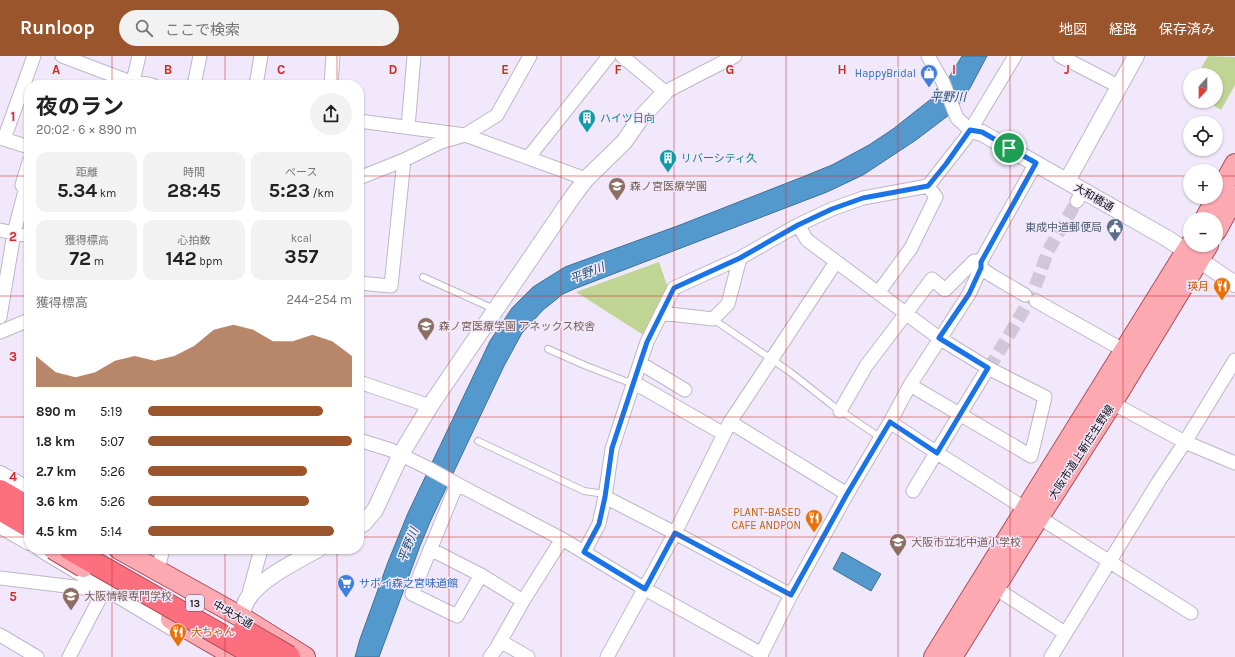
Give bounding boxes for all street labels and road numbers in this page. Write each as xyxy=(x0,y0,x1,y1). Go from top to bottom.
street label: 大和橋通 xyxy=(1071,181,1116,214)
street label: 大阪市道上新庄生野線 xyxy=(1046,403,1117,502)
road number: 13 xyxy=(186,595,204,611)
street label: 中央大通 xyxy=(210,598,255,631)

